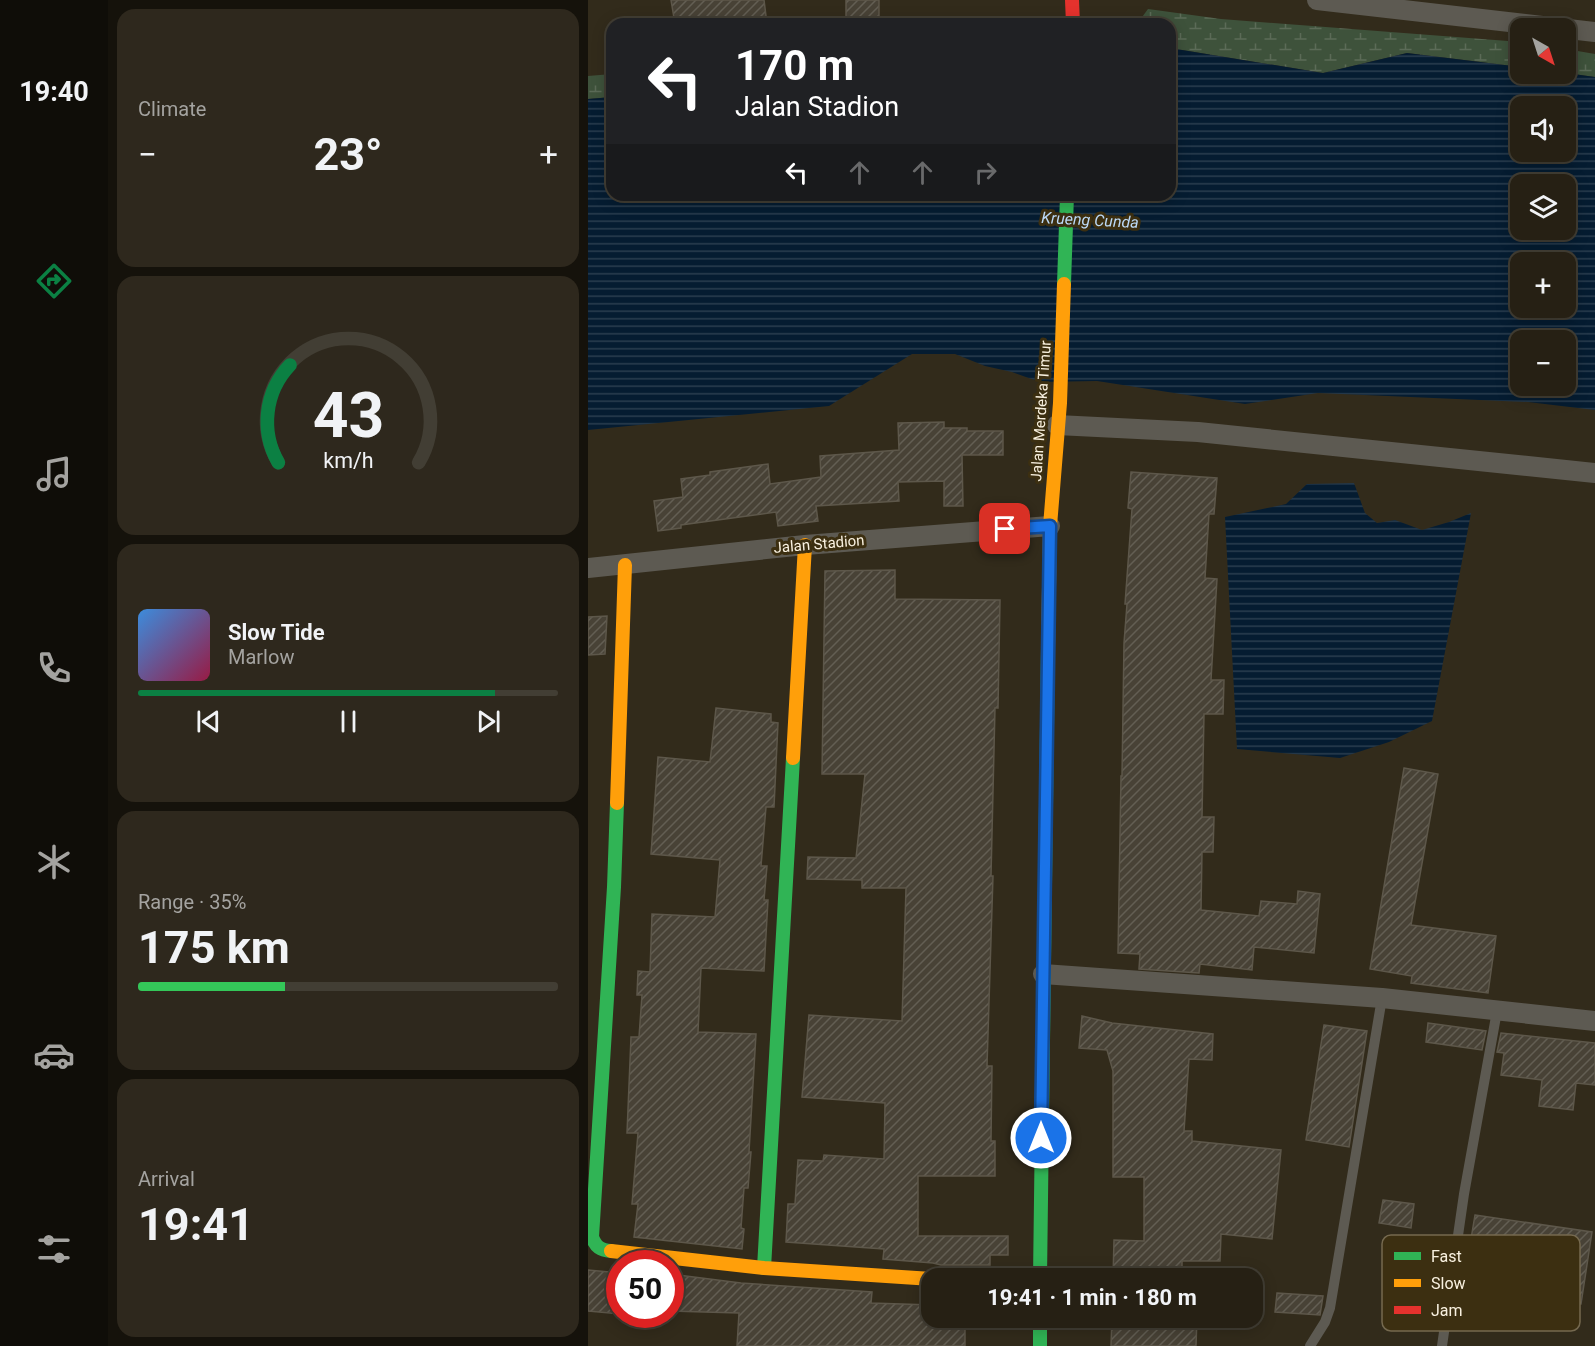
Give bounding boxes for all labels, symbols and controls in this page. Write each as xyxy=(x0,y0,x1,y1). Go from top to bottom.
north arrow xyxy=(1510,18,1576,84)
map controls xyxy=(1510,18,1576,396)
text: 170 m xyxy=(735,41,854,90)
icon: left xyxy=(636,42,714,120)
text: 19:40 xyxy=(19,76,89,108)
text: Jalan Stadion xyxy=(735,91,899,123)
button: sound xyxy=(1510,96,1576,162)
text: Climate xyxy=(138,97,206,121)
text: 23° xyxy=(313,128,383,181)
text: − xyxy=(138,135,157,174)
text: + xyxy=(539,135,558,174)
icon: left xyxy=(780,156,813,189)
icon: ahead xyxy=(843,156,876,189)
icon: ahead xyxy=(906,156,939,189)
icon: right xyxy=(969,156,1002,189)
button: layers xyxy=(1510,174,1576,240)
water label: Krueng Cunda xyxy=(1041,208,1139,232)
button: + xyxy=(1510,252,1576,318)
icon: directions xyxy=(33,260,75,302)
button: − xyxy=(1510,330,1576,396)
street label: Jalan Merdeka Timur xyxy=(1027,340,1055,482)
text: 43 xyxy=(312,379,384,452)
text: km/h xyxy=(323,448,373,473)
icon: music xyxy=(33,453,75,495)
pin xyxy=(979,503,1030,554)
icon: arrive xyxy=(988,512,1021,545)
street label: Jalan Stadion xyxy=(773,531,865,557)
text: Slow Tide xyxy=(228,620,325,645)
text: Marlow xyxy=(228,645,294,669)
icon: phone xyxy=(33,647,75,689)
icon: previous xyxy=(192,705,225,738)
icon: pause xyxy=(332,705,365,738)
icon: next xyxy=(472,705,505,738)
icon: climate xyxy=(33,841,75,883)
text: Range · 35% xyxy=(138,890,246,914)
text: 175 km xyxy=(138,921,290,974)
icon: car xyxy=(33,1034,75,1076)
position arrow xyxy=(1009,1106,1073,1170)
text: Arrival xyxy=(138,1167,195,1191)
text: 19:41 xyxy=(138,1198,254,1251)
icon: filters xyxy=(33,1228,75,1270)
legend xyxy=(1382,1235,1580,1331)
text: Fast xyxy=(1431,1247,1462,1266)
speed limit sign: 50 xyxy=(606,1250,684,1328)
text: Slow xyxy=(1431,1274,1466,1293)
text: 19:41 · 1 min · 180 m xyxy=(987,1285,1197,1310)
text: Jam xyxy=(1431,1301,1463,1320)

